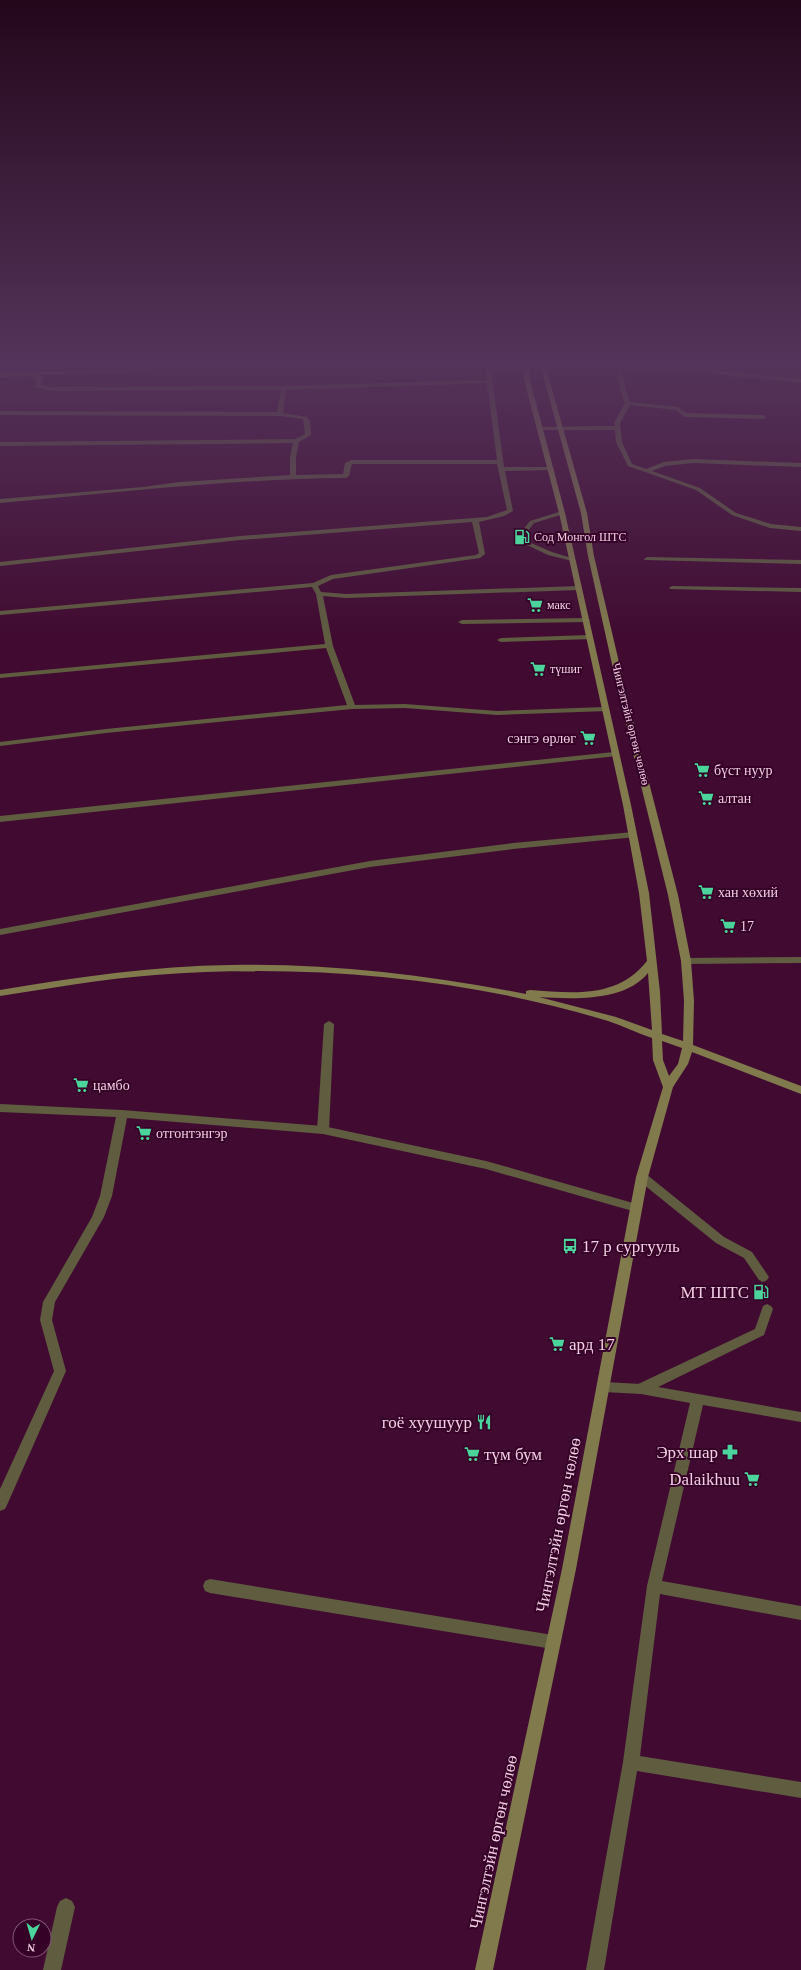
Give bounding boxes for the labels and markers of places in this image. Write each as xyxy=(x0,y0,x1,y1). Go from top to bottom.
fuel station icon: Сод Монгол ШТС xyxy=(513,528,531,546)
place label: Сод Монгол ШТС xyxy=(534,530,626,544)
supermarket icon: макс xyxy=(526,596,544,614)
place label: макс xyxy=(547,598,571,612)
supermarket icon: түшиг xyxy=(529,660,547,678)
place label: түшиг xyxy=(550,662,582,676)
supermarket icon: сэнгэ өрлөг xyxy=(579,729,597,747)
place label: сэнгэ өрлөг xyxy=(507,731,576,746)
supermarket icon: бүст нуур xyxy=(693,761,711,779)
place label: бүст нуур xyxy=(714,763,772,778)
supermarket icon: алтан xyxy=(697,789,715,807)
place label: алтан xyxy=(718,791,752,806)
supermarket icon: хан хөхий xyxy=(697,883,715,901)
place label: хан хөхий xyxy=(718,885,779,900)
supermarket icon: 17 xyxy=(719,917,737,935)
place label: 17 xyxy=(740,919,754,934)
supermarket icon: цамбо xyxy=(72,1076,90,1094)
place label: цамбо xyxy=(93,1078,130,1093)
supermarket icon: отгонтэнгэр xyxy=(135,1124,153,1142)
place label: отгонтэнгэр xyxy=(156,1126,228,1141)
bus stop icon: 17 р сургууль xyxy=(561,1237,579,1255)
place label: 17 р сургууль xyxy=(582,1237,680,1256)
place label: МТ ШТС xyxy=(680,1283,749,1302)
fuel station icon: МТ ШТС xyxy=(752,1283,770,1301)
supermarket icon: ард 17 xyxy=(548,1335,566,1353)
place label: ард 17 xyxy=(569,1335,615,1354)
place label: гоё хуушуур xyxy=(382,1413,472,1432)
restaurant icon: гоё хуушуур xyxy=(475,1413,493,1431)
place label: Эрх шар xyxy=(656,1443,718,1462)
pharmacy icon: Эрх шар xyxy=(721,1443,739,1461)
supermarket icon: түм бум xyxy=(463,1445,481,1463)
place label: түм бум xyxy=(484,1445,542,1464)
place label: Dalaikhuu xyxy=(669,1470,740,1489)
supermarket icon: Dalaikhuu xyxy=(743,1470,761,1488)

